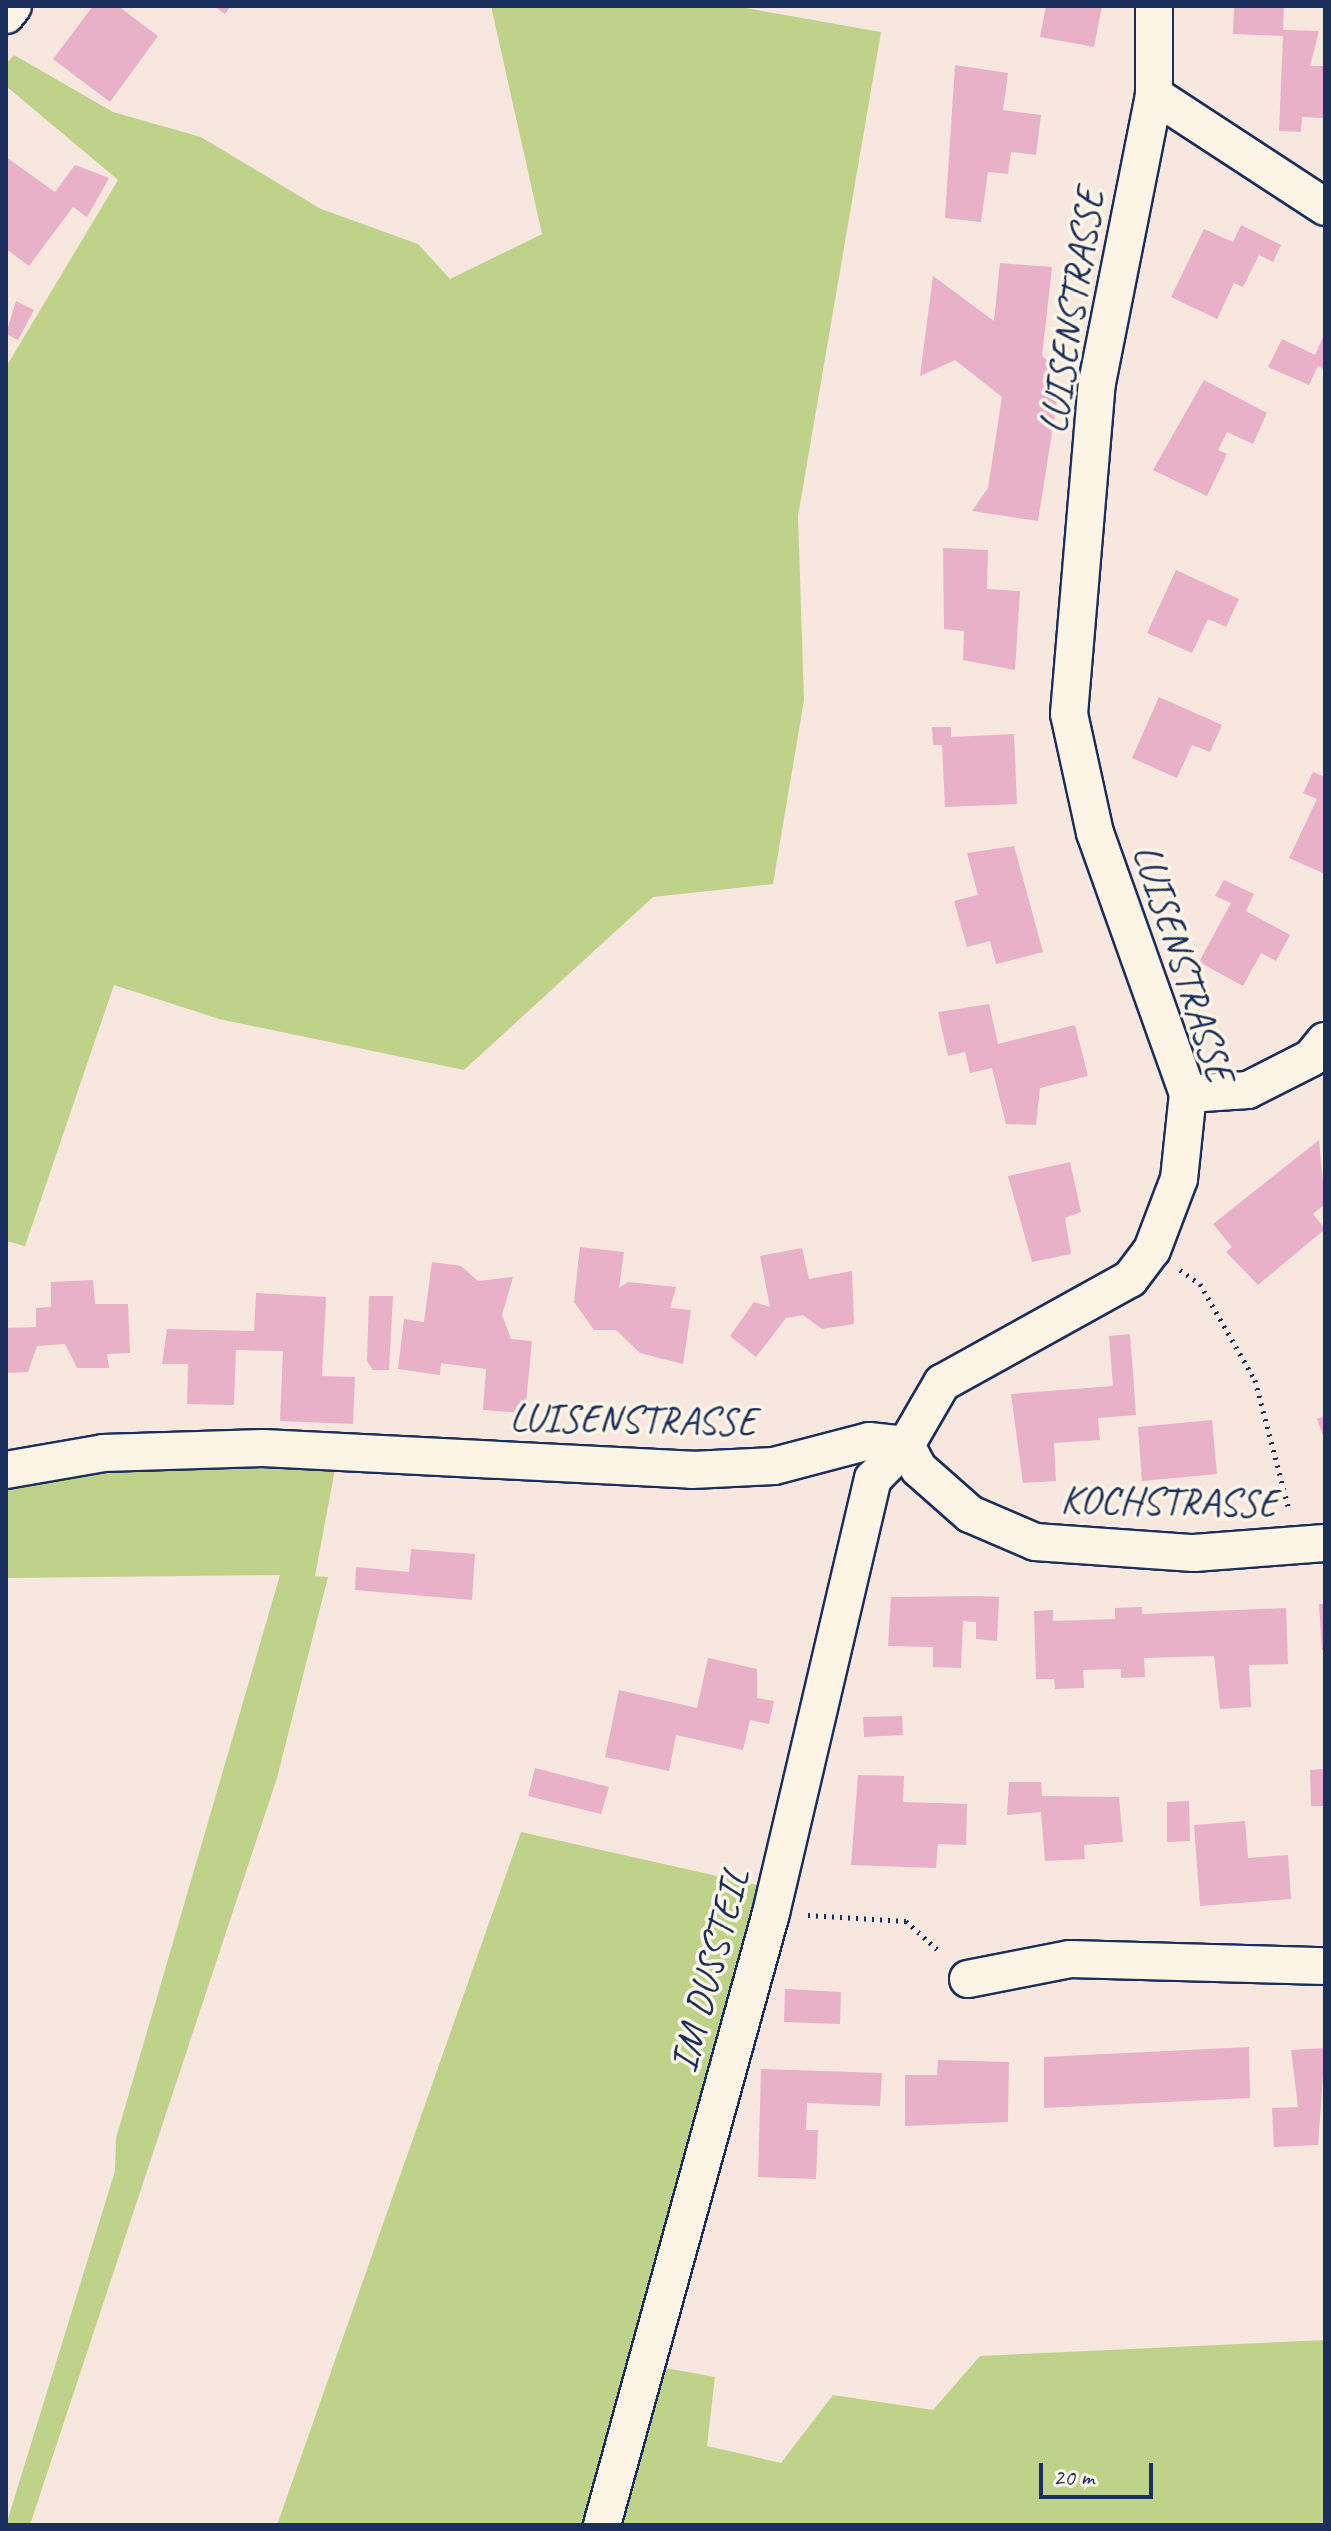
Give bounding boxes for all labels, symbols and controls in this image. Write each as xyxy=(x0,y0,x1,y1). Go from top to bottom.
street label: LUISENSTRASSE xyxy=(1028,185,1114,437)
street label: LUISENSTRASSE xyxy=(1123,838,1245,1088)
street label: LUISENSTRASSE xyxy=(509,1393,757,1445)
street label: KOCHSTRASSE xyxy=(1060,1475,1278,1527)
street label: IM DUSSTEIL xyxy=(659,1863,759,2077)
scale bar xyxy=(1043,2447,1157,2497)
text: 20 m xyxy=(1053,2462,1094,2492)

